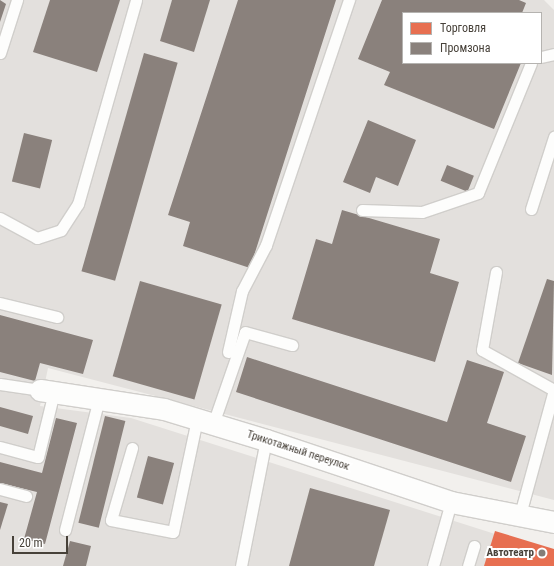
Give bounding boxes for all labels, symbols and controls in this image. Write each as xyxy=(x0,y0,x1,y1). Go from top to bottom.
legend xyxy=(402,12,542,64)
text: Торговля xyxy=(440,21,486,35)
text: Промзона xyxy=(440,41,490,55)
street label: Трикотажный переулок xyxy=(245,428,351,474)
scale bar xyxy=(14,528,70,554)
text: 20 m xyxy=(19,536,43,550)
place label: Автотеатр xyxy=(486,546,534,560)
marker: Автотеатр xyxy=(537,548,547,558)

